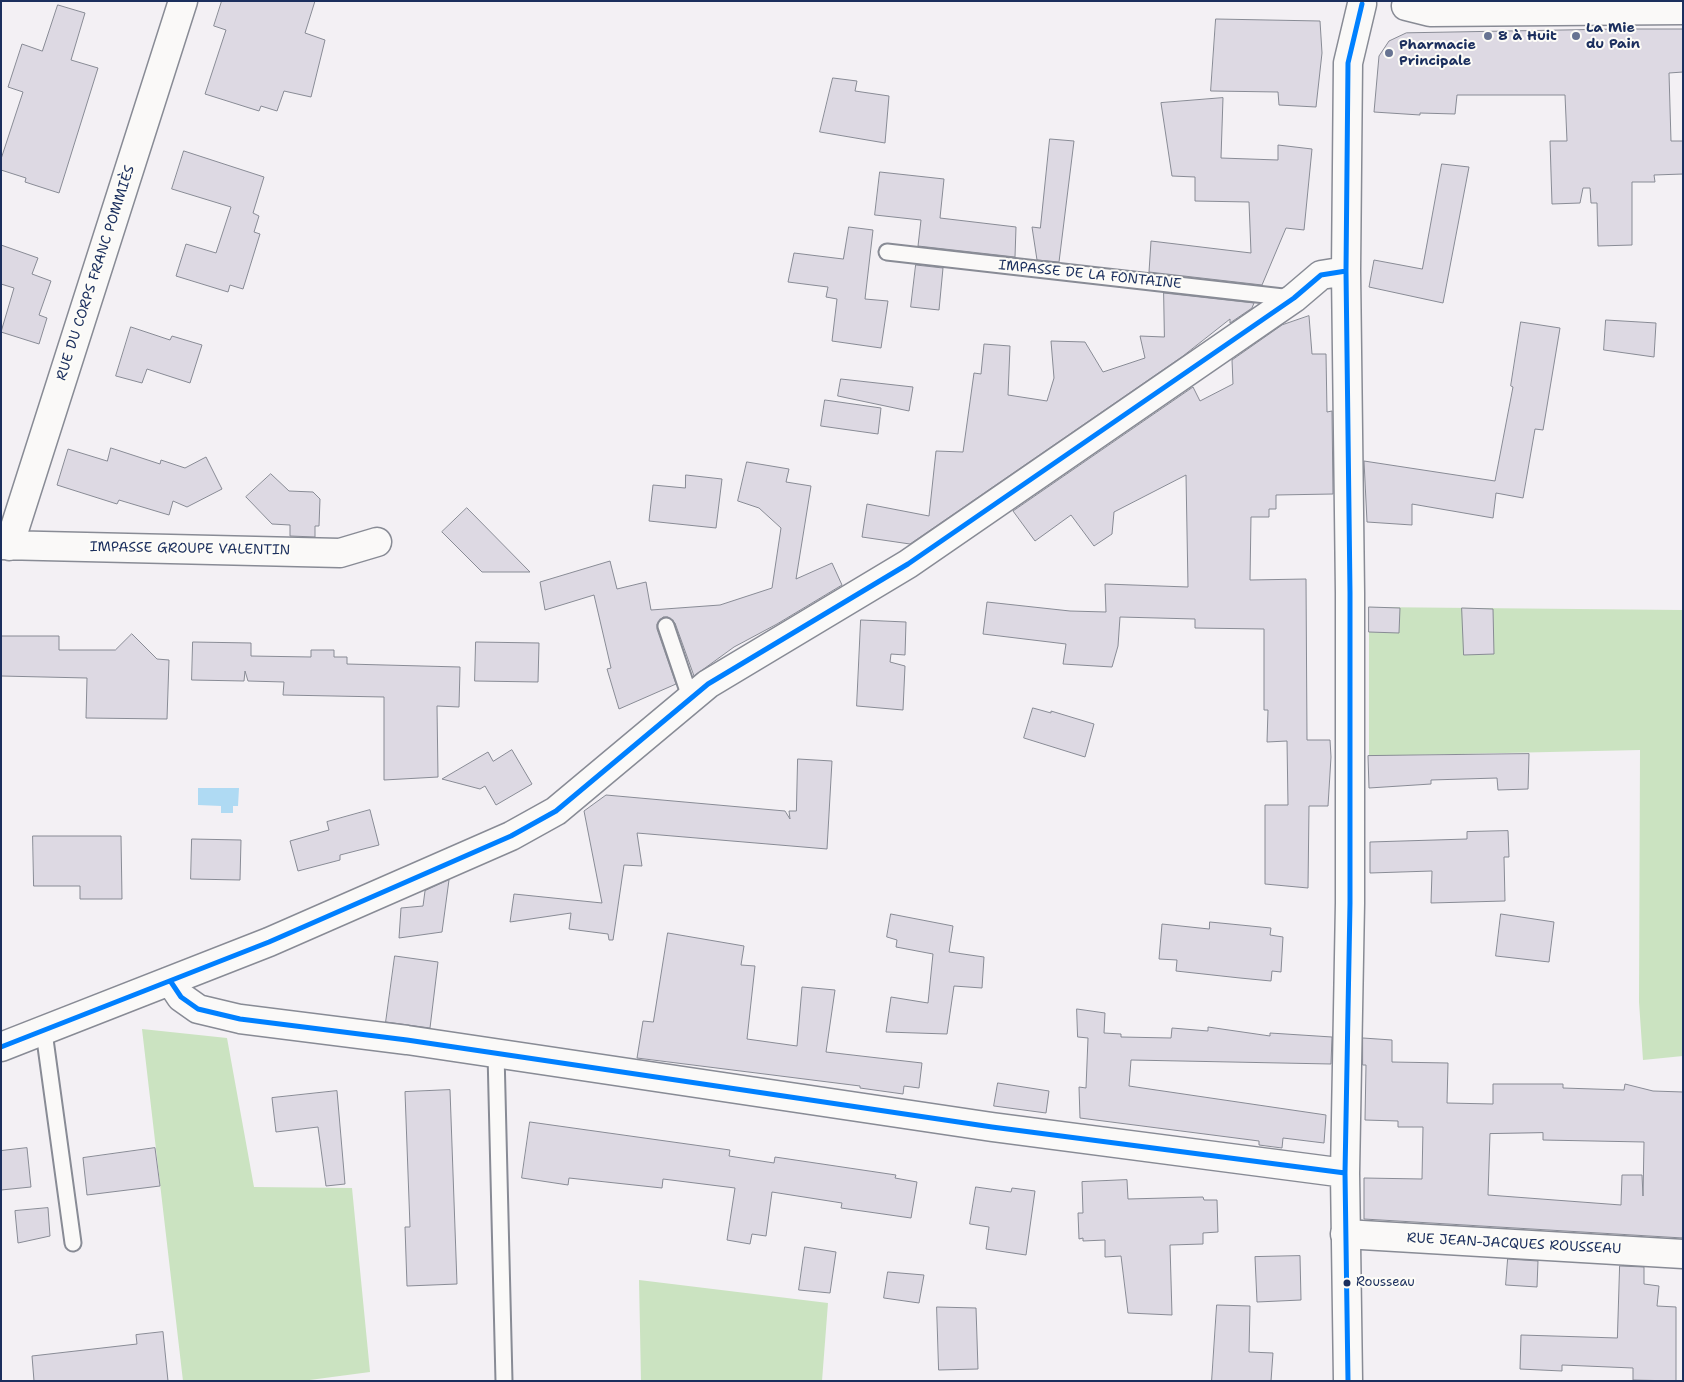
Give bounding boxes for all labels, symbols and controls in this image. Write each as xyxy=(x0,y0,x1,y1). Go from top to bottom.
place label: La Mie du Pain xyxy=(1586,20,1640,52)
place label: 8 à Huit xyxy=(1498,28,1557,44)
marker: 8 à Huit xyxy=(1482,30,1494,42)
marker: La Mie du Pain xyxy=(1570,30,1582,42)
place label: Pharmacie Principale xyxy=(1399,37,1476,70)
marker: Pharmacie Principale xyxy=(1383,47,1395,59)
street label: RUE DU CORPS FRANC POMMIÈS xyxy=(53,163,139,383)
street label: IMPASSE DE LA FONTAINE xyxy=(997,257,1183,293)
street label: IMPASSE GROUPE VALENTIN xyxy=(90,539,290,559)
street label: RUE JEAN-JACQUES ROUSSEAU xyxy=(1406,1230,1622,1258)
place label: Rousseau xyxy=(1356,1275,1415,1291)
marker: Rousseau xyxy=(1342,1278,1352,1288)

